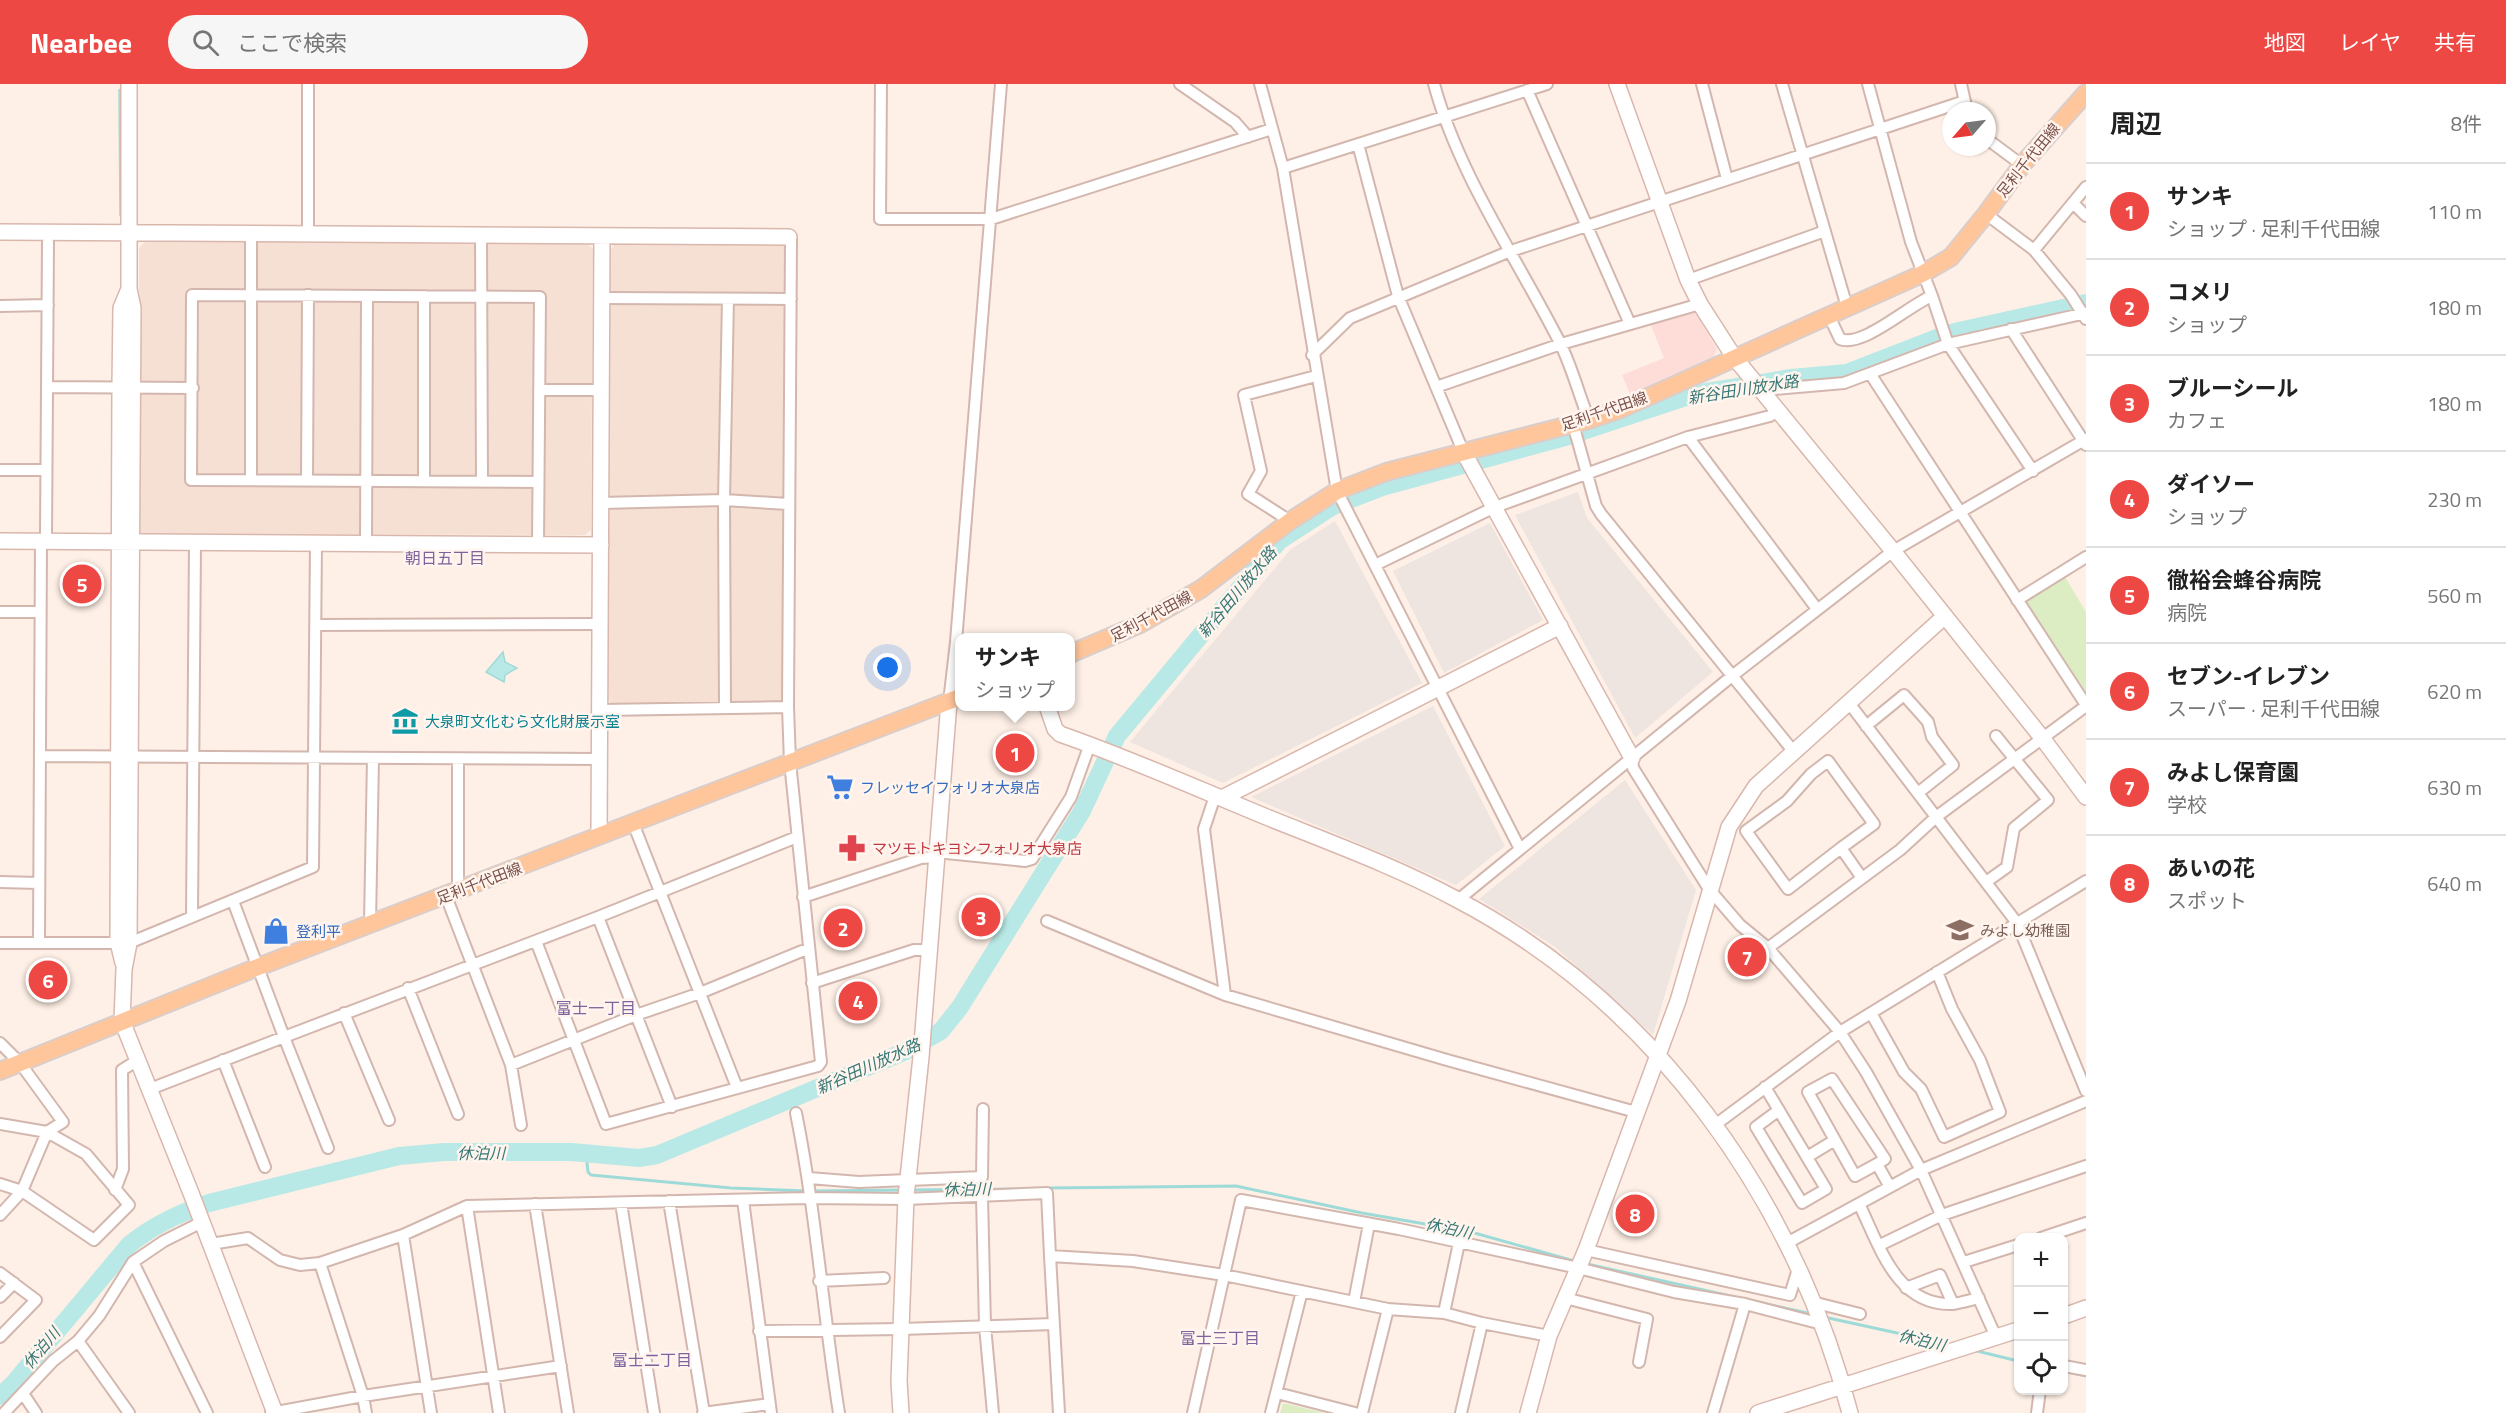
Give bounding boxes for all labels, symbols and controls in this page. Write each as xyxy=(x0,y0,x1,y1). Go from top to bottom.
search box xyxy=(168,15,588,69)
text: Nearbee xyxy=(30,21,132,64)
icon: search xyxy=(189,26,222,59)
text: ここで検索 xyxy=(237,26,347,60)
text: 地図 xyxy=(2264,26,2306,58)
text: レイヤ xyxy=(2339,26,2401,58)
text: 共有 xyxy=(2434,26,2476,58)
north arrow xyxy=(1942,102,1996,156)
text: 周辺 xyxy=(2110,104,2162,143)
text: 8件 xyxy=(2451,108,2482,139)
street label: 足利千代田線 xyxy=(1991,118,2065,202)
text: サンキ xyxy=(2167,179,2233,213)
text: 1 xyxy=(2124,196,2135,227)
text: 110 m xyxy=(2427,196,2482,227)
text: ショップ · 足利千代田線 xyxy=(2167,213,2380,244)
text: コメリ xyxy=(2167,275,2233,309)
text: 2 xyxy=(2124,292,2135,323)
text: 180 m xyxy=(2427,292,2482,323)
text: ショップ xyxy=(2167,309,2247,340)
water label: 新谷田川放水路 xyxy=(1686,368,1802,410)
text: ブルーシール xyxy=(2167,371,2299,405)
street label: 足利千代田線 xyxy=(1558,385,1650,437)
text: 3 xyxy=(2124,388,2135,419)
text: 180 m xyxy=(2427,388,2482,419)
text: カフェ xyxy=(2167,405,2227,436)
text: ダイソー xyxy=(2167,467,2255,501)
text: 4 xyxy=(2124,484,2135,515)
text: 230 m xyxy=(2427,484,2482,515)
text: ショップ xyxy=(2167,501,2247,532)
water label: 新谷田川放水路 xyxy=(1192,540,1283,643)
district label: 朝日五丁目 xyxy=(405,546,485,570)
pin: 5 xyxy=(62,562,101,606)
text: 徹裕会蜂谷病院 xyxy=(2167,563,2321,597)
text: 5 xyxy=(2124,580,2135,611)
text: 560 m xyxy=(2427,580,2482,611)
street label: 足利千代田線 xyxy=(1106,585,1196,647)
text: 病院 xyxy=(2167,597,2207,628)
popup xyxy=(955,633,1075,711)
text: サンキ xyxy=(975,640,1041,674)
your location xyxy=(873,653,902,682)
text: セブン-イレブン xyxy=(2167,659,2330,693)
text: ショップ xyxy=(975,674,1055,705)
text: 6 xyxy=(2124,676,2135,707)
text: 620 m xyxy=(2427,676,2482,707)
text: スーパー · 足利千代田線 xyxy=(2167,693,2380,724)
museum icon: 大泉町文化むら文化財展示室 xyxy=(390,706,420,736)
place label: 大泉町文化むら文化財展示室 xyxy=(425,710,620,733)
pin: 1 xyxy=(996,730,1034,776)
text: みよし保育園 xyxy=(2167,755,2299,789)
supermarket icon: フレッセイフォリオ大泉店 xyxy=(825,772,855,802)
text: 7 xyxy=(2124,772,2135,803)
text: 630 m xyxy=(2427,772,2482,803)
place label: フレッセイフォリオ大泉店 xyxy=(860,776,1040,799)
text: 学校 xyxy=(2167,789,2207,820)
pharmacy icon: マツモトキヨシフォリオ大泉店 xyxy=(837,833,867,863)
place label: マツモトキヨシフォリオ大泉店 xyxy=(872,837,1082,860)
text: あいの花 xyxy=(2167,851,2255,885)
street label: 足利千代田線 xyxy=(433,856,525,910)
text: 8 xyxy=(2124,868,2135,899)
text: 640 m xyxy=(2427,868,2482,899)
text: スポット xyxy=(2167,885,2247,916)
pin: 3 xyxy=(962,894,1000,940)
pin: 2 xyxy=(824,906,862,950)
school or university icon: みよし幼稚園 xyxy=(1945,915,1975,945)
shop icon: 登利平 xyxy=(261,916,291,946)
place label: みよし幼稚園 xyxy=(1980,919,2070,942)
place label: 登利平 xyxy=(296,920,341,943)
pin: 7 xyxy=(1728,934,1766,980)
pin: 6 xyxy=(28,958,68,1002)
pin: 4 xyxy=(838,978,878,1024)
district label: 富士一丁目 xyxy=(556,996,636,1020)
water label: 新谷田川放水路 xyxy=(812,1031,926,1100)
water label: 休泊川 xyxy=(457,1141,507,1165)
water label: 休泊川 xyxy=(943,1177,993,1201)
pin: 8 xyxy=(1616,1192,1654,1236)
water label: 休泊川 xyxy=(1423,1211,1477,1245)
map controls xyxy=(2014,1233,2068,1395)
button: + xyxy=(2014,1233,2068,1287)
button: − xyxy=(2014,1287,2068,1341)
water label: 休泊川 xyxy=(16,1320,67,1374)
water label: 休泊川 xyxy=(1896,1323,1950,1358)
district label: 富士三丁目 xyxy=(1180,1326,1260,1350)
button: locate xyxy=(2014,1341,2068,1395)
district label: 富士二丁目 xyxy=(612,1348,692,1372)

